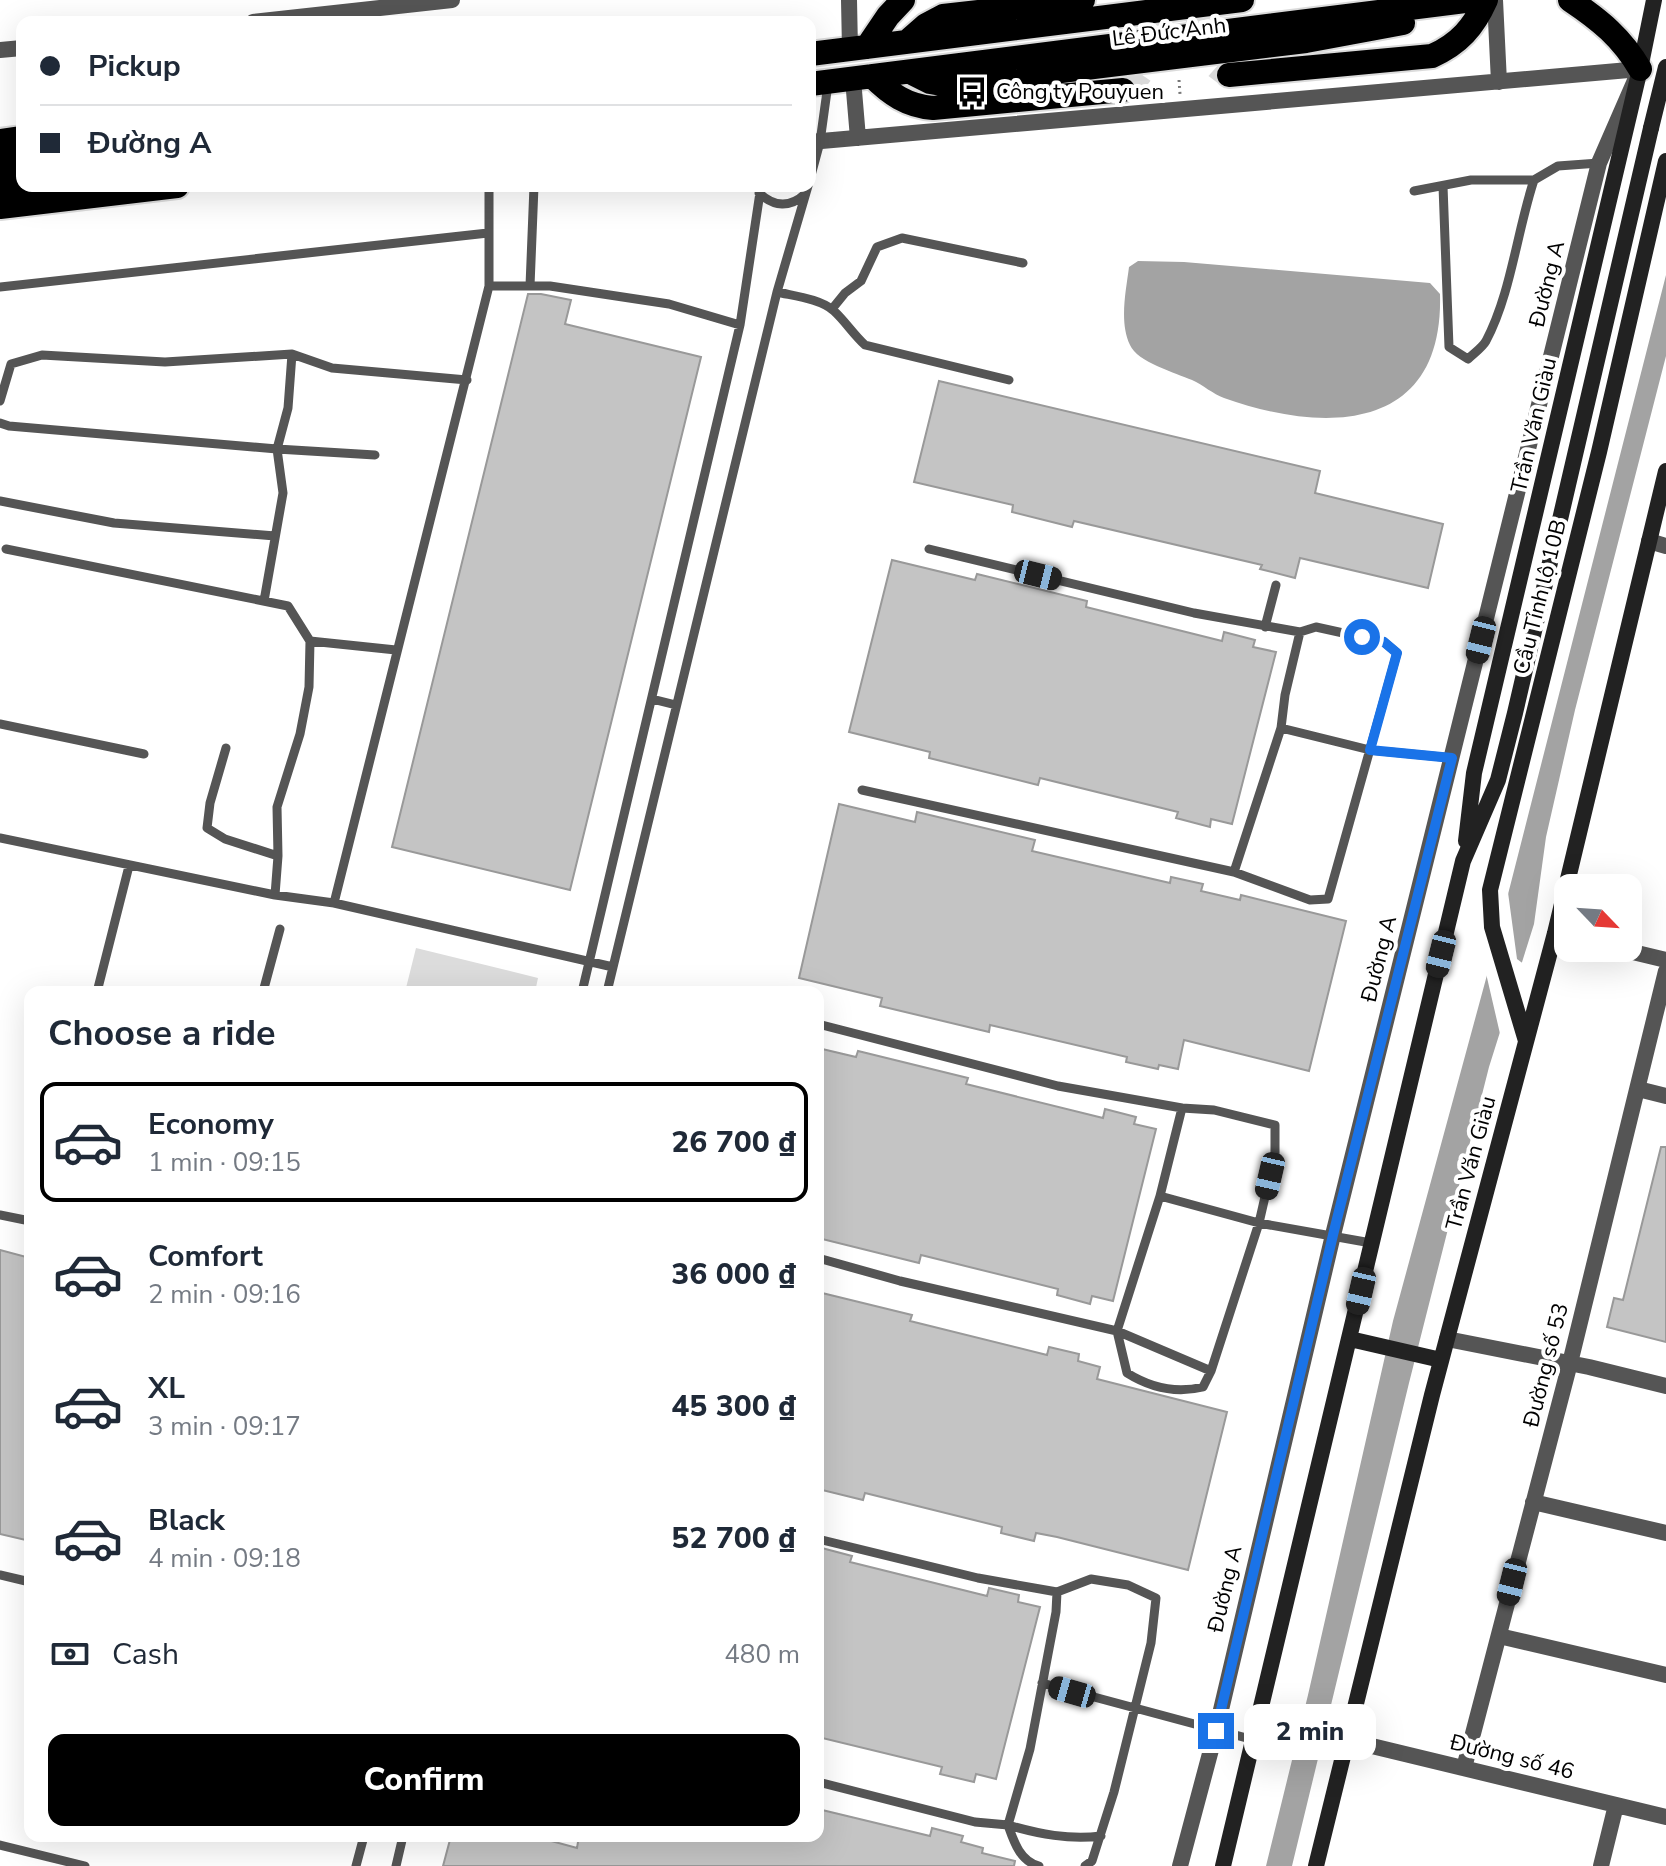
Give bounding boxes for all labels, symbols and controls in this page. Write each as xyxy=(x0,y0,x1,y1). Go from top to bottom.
street label: Lê Đức Anh xyxy=(1110,10,1228,54)
text: Pickup xyxy=(88,46,181,87)
bus stop icon: Công ty Pouyuen xyxy=(955,75,989,109)
place label: Công ty Pouyuen xyxy=(996,77,1164,107)
text: Đường A xyxy=(88,123,212,164)
street label: Đường A xyxy=(1522,238,1572,331)
street label: Trần Văn Giàu xyxy=(1504,354,1564,496)
street label: Cầu Tỉnh lộ 10B xyxy=(1506,516,1574,678)
car xyxy=(1012,558,1064,592)
car xyxy=(1464,614,1498,666)
route start xyxy=(1344,619,1380,655)
north arrow xyxy=(1554,874,1642,962)
map controls xyxy=(1554,874,1642,962)
street label: Đường A xyxy=(1354,913,1404,1006)
car xyxy=(1424,928,1458,980)
text: Choose a ride xyxy=(48,1009,276,1058)
street label: Trần Văn Giàu xyxy=(1439,1092,1503,1234)
text: Economy xyxy=(148,1104,274,1145)
icon: car xyxy=(52,1106,124,1178)
text: 26 700 ₫ xyxy=(671,1122,796,1163)
text: 1 min · 09:15 xyxy=(148,1145,301,1180)
car xyxy=(1253,1150,1287,1202)
text: Comfort xyxy=(148,1236,263,1277)
icon: car xyxy=(52,1238,124,1310)
text: 36 000 ₫ xyxy=(671,1254,796,1295)
car xyxy=(1344,1265,1378,1317)
text: 2 min · 09:16 xyxy=(148,1277,301,1312)
street label: Đường số 53 xyxy=(1516,1300,1576,1431)
text: XL xyxy=(148,1368,185,1409)
icon: car xyxy=(52,1370,124,1442)
text: 45 300 ₫ xyxy=(671,1386,796,1427)
text: 3 min · 09:17 xyxy=(148,1409,301,1444)
text: Black xyxy=(148,1500,225,1541)
icon: car xyxy=(52,1502,124,1574)
text: 52 700 ₫ xyxy=(671,1518,796,1559)
text: 4 min · 09:18 xyxy=(148,1541,301,1576)
street label: Đường A xyxy=(1200,1543,1250,1636)
car xyxy=(1495,1556,1529,1608)
icon: cash xyxy=(48,1632,92,1676)
text: Cash xyxy=(112,1634,179,1675)
text: 480 m xyxy=(724,1637,800,1672)
car xyxy=(1046,1674,1098,1710)
callout: 2 min xyxy=(1244,1703,1376,1759)
route end xyxy=(1198,1713,1234,1749)
text: 2 min xyxy=(1276,1714,1344,1749)
street label: Đường số 46 xyxy=(1446,1727,1577,1787)
button: Confirm xyxy=(48,1734,800,1826)

